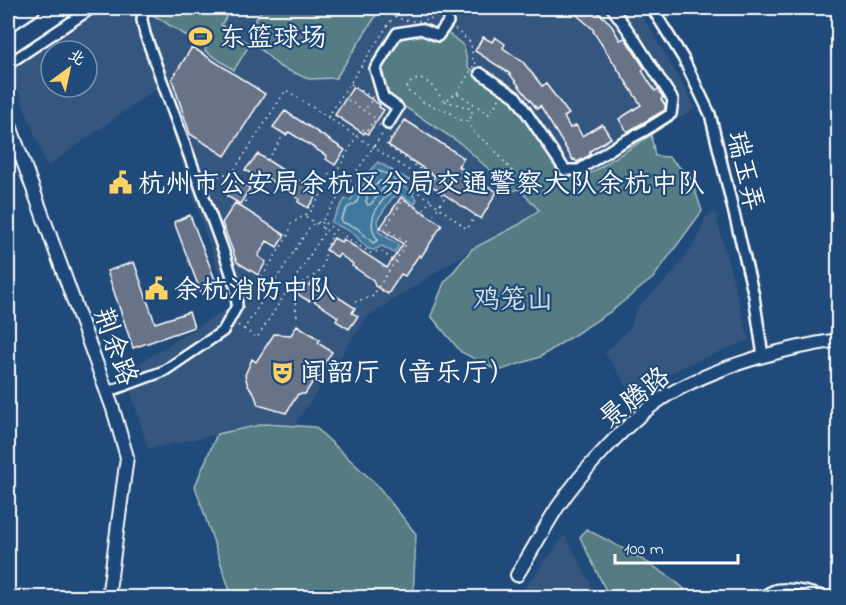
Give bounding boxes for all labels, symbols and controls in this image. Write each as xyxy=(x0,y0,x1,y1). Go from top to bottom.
place label: 东篮球场 xyxy=(219,20,327,59)
sports icon: 东篮球场 xyxy=(188,24,214,50)
north arrow xyxy=(39,39,99,99)
text: 北 xyxy=(63,44,89,73)
street label: 瑞玉弄 xyxy=(715,128,772,215)
place label: 杭州市公安局余杭区分局交通警察大队余杭中队 xyxy=(138,166,705,205)
public building icon: 杭州市公安局余杭区分局交通警察大队余杭中队 xyxy=(107,170,133,196)
place label: 余杭消防中队 xyxy=(174,272,336,311)
public building icon: 余杭消防中队 xyxy=(143,276,169,302)
park label: 鸡笼山 xyxy=(473,282,554,321)
street label: 荆余路 xyxy=(81,302,146,392)
place label: 闻韶厅（音乐厅） xyxy=(300,355,516,394)
theatre icon: 闻韶厅（音乐厅） xyxy=(269,359,295,385)
street label: 景腾路 xyxy=(592,359,679,439)
scale bar xyxy=(615,527,738,565)
text: 100 m xyxy=(624,537,664,563)

